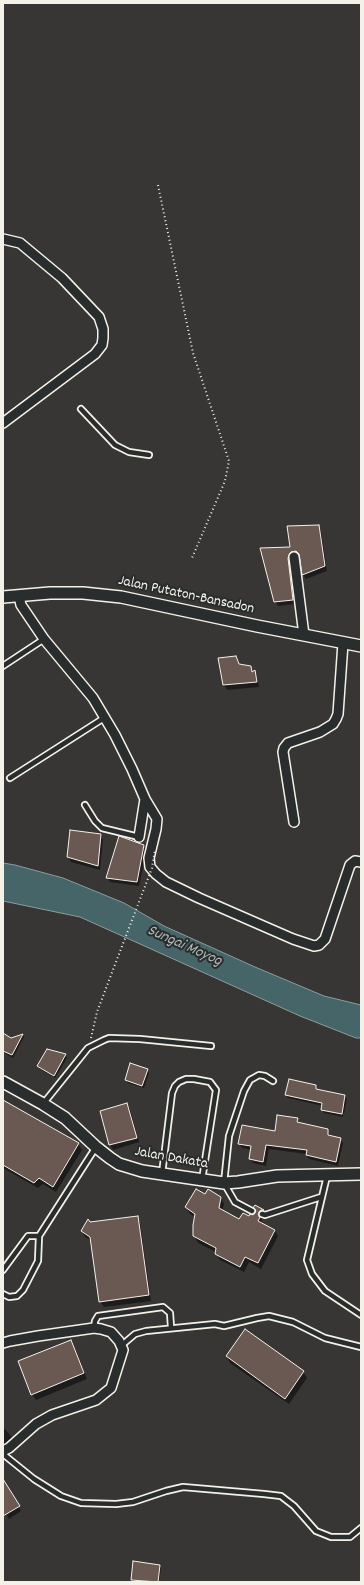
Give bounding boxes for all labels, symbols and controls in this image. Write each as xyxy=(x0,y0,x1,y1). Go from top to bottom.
street label: Jalan Putaton-Bansadon xyxy=(116,573,256,619)
water label: Sungai Moyog xyxy=(144,922,224,972)
street label: Jalan Dakata xyxy=(133,1144,209,1174)

